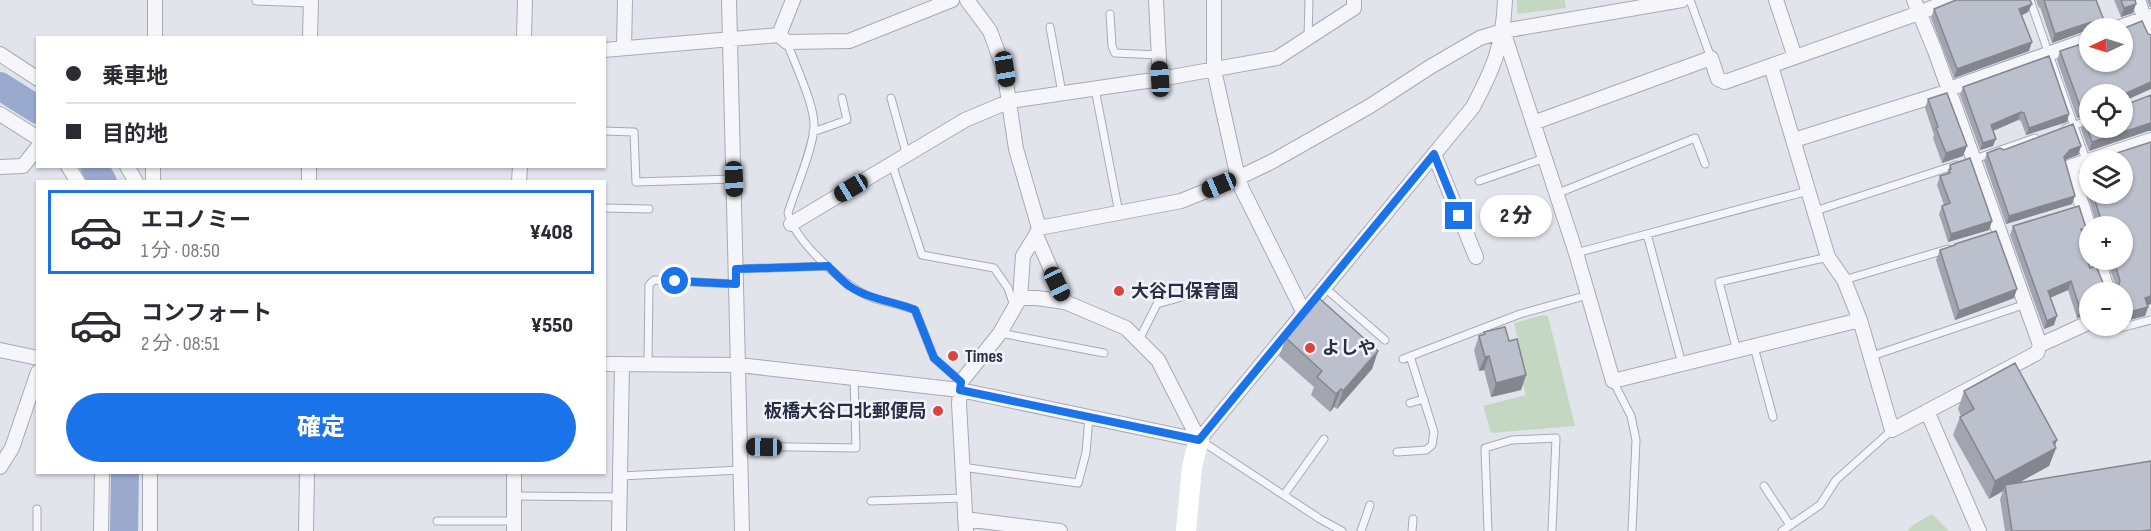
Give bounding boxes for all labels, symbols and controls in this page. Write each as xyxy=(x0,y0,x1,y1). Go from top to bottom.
north arrow xyxy=(2079,18,2133,72)
map controls xyxy=(2079,18,2133,336)
car xyxy=(993,50,1017,88)
car xyxy=(1150,61,1170,97)
text: 乗車地 xyxy=(102,63,168,90)
button: locate xyxy=(2079,84,2133,138)
text: 目的地 xyxy=(102,121,168,148)
button: layers xyxy=(2079,150,2133,204)
car xyxy=(724,161,744,197)
car xyxy=(1199,170,1239,200)
car xyxy=(831,171,871,205)
callout: 2 分 xyxy=(1480,195,1552,237)
route end xyxy=(1445,202,1472,229)
text: 2 分 xyxy=(1500,204,1532,228)
icon: car xyxy=(69,205,123,259)
text: エコノミー xyxy=(141,207,251,234)
button: + xyxy=(2079,216,2133,270)
text: ¥408 xyxy=(530,219,573,246)
text: 1 分 · 08:50 xyxy=(141,239,220,263)
car xyxy=(1041,264,1073,304)
route start xyxy=(661,267,688,294)
place label: 大谷口保育園 xyxy=(1131,281,1239,302)
button: − xyxy=(2079,282,2133,336)
marker: 大谷口保育園 xyxy=(1112,284,1126,298)
icon: car xyxy=(69,298,123,352)
text: コンフォート xyxy=(141,300,272,327)
text: ¥550 xyxy=(531,312,573,339)
text: 2 分 · 08:51 xyxy=(141,332,219,356)
place label: よしや xyxy=(1322,338,1376,359)
marker: よしや xyxy=(1303,341,1317,355)
place label: Times xyxy=(965,346,1003,367)
marker: Times xyxy=(946,349,960,363)
button: 確定 xyxy=(66,393,576,462)
place label: 板橋大谷口北郵便局 xyxy=(764,401,926,422)
marker: 板橋大谷口北郵便局 xyxy=(931,404,945,418)
car xyxy=(746,438,782,456)

